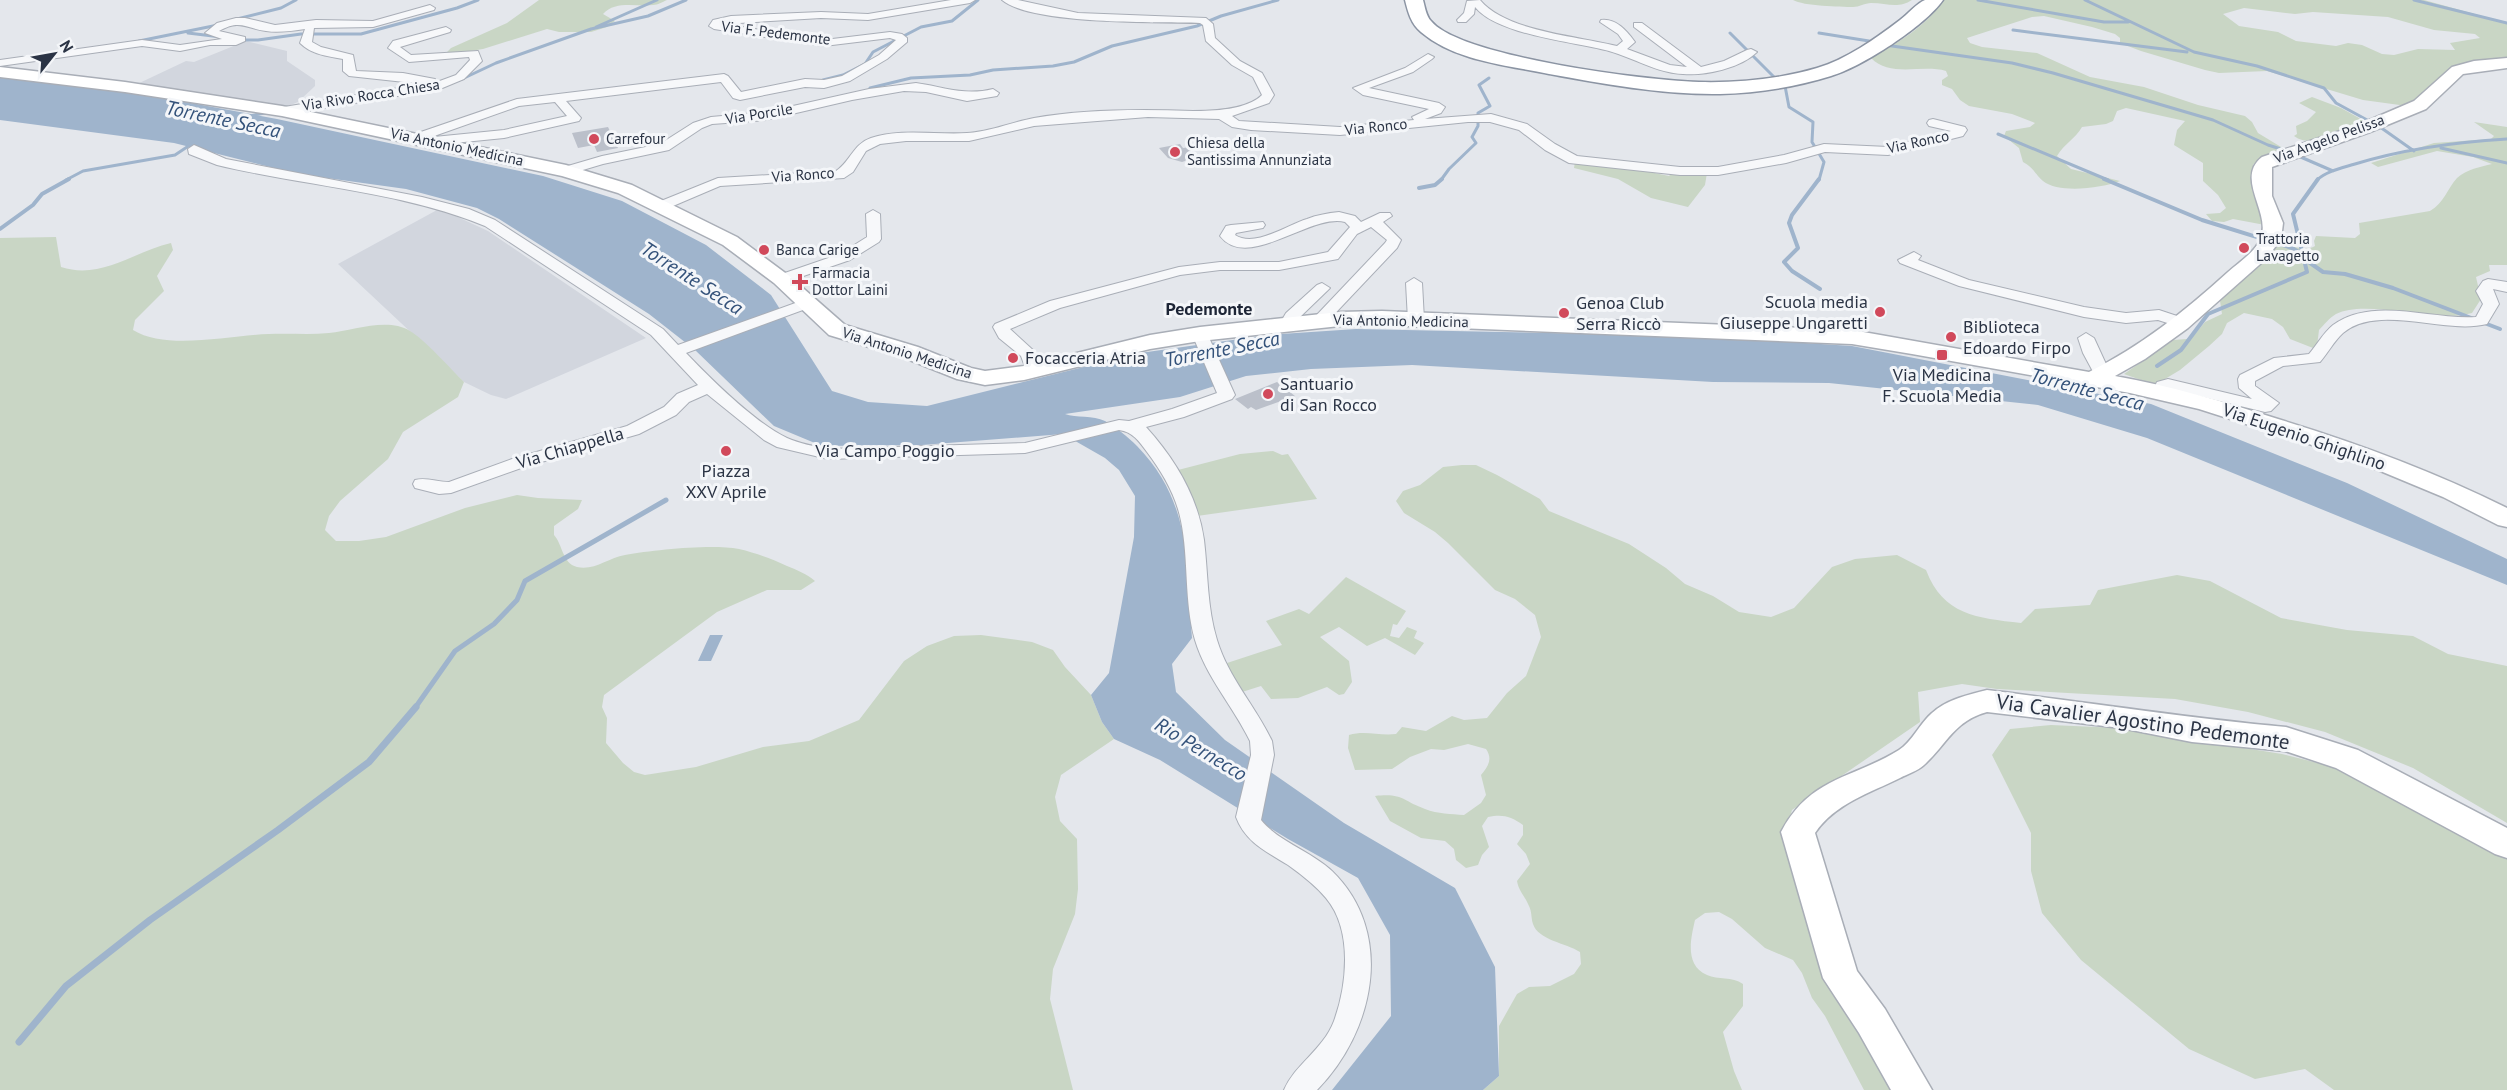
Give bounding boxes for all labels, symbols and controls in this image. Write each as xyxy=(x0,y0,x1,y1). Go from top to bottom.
street label: Via F. Pedemonte xyxy=(719,16,832,49)
north arrow xyxy=(24,24,84,84)
text: N xyxy=(56,37,78,56)
street label: Via Rivo Rocca Chiesa xyxy=(300,74,441,115)
water label: Torrente Secca xyxy=(163,94,283,144)
street label: Via Porcile xyxy=(723,99,794,128)
street label: Via Angelo Pelissa xyxy=(2270,110,2387,168)
street label: Via Ronco xyxy=(1343,114,1408,139)
street label: Via Antonio Medicina xyxy=(388,123,525,170)
street label: Via Ronco xyxy=(1884,126,1951,158)
place label: Carrefour xyxy=(606,129,665,148)
marker: Carrefour xyxy=(587,132,601,146)
place label: Chiesa della Santissima Annunziata xyxy=(1187,133,1332,169)
marker: Chiesa della Santissima Annunziata xyxy=(1168,145,1182,159)
street label: Via Ronco xyxy=(770,163,835,186)
place label: Trattoria Lavagetto xyxy=(2256,229,2319,265)
water label: Torrente Secca xyxy=(636,235,748,321)
place label: Banca Carige xyxy=(776,240,859,259)
marker: Trattoria Lavagetto xyxy=(2237,241,2251,255)
marker: Banca Carige xyxy=(757,243,771,257)
place label: Farmacia Dottor Laini xyxy=(812,263,888,299)
marker: Farmacia Dottor Laini xyxy=(793,275,807,289)
place label: Scuola media Giuseppe Ungaretti xyxy=(1720,290,1868,334)
place label: Genoa Club Serra Riccò xyxy=(1576,291,1664,335)
district label: Pedemonte xyxy=(1166,297,1252,320)
marker: Scuola media Giuseppe Ungaretti xyxy=(1873,305,1887,319)
marker: Genoa Club Serra Riccò xyxy=(1557,306,1571,320)
street label: Via Antonio Medicina xyxy=(1332,310,1469,331)
place label: Biblioteca Edoardo Firpo xyxy=(1963,315,2071,359)
street label: Via Antonio Medicina xyxy=(839,322,975,383)
water label: Torrente Secca xyxy=(1162,325,1282,373)
marker: Biblioteca Edoardo Firpo xyxy=(1944,330,1958,344)
place label: Focacceria Atria xyxy=(1025,346,1146,369)
marker: Via Medicina F. Scuola Media xyxy=(1935,348,1949,362)
marker: Focacceria Atria xyxy=(1006,351,1020,365)
water label: Torrente Secca xyxy=(2027,361,2147,417)
place label: Via Medicina F. Scuola Media xyxy=(1882,363,2002,407)
place label: Santuario di San Rocco xyxy=(1280,372,1377,416)
marker: Santuario di San Rocco xyxy=(1261,387,1275,401)
street label: Via Eugenio Ghighlino xyxy=(2219,398,2389,475)
street label: Via Chiappella xyxy=(513,421,626,474)
street label: Via Campo Poggio xyxy=(814,439,955,462)
marker: Piazza XXV Aprile xyxy=(719,444,733,458)
place label: Piazza XXV Aprile xyxy=(685,459,767,503)
street label: Via Cavalier Agostino Pedemonte xyxy=(1994,687,2292,755)
water label: Rio Pernecco xyxy=(1150,711,1252,787)

